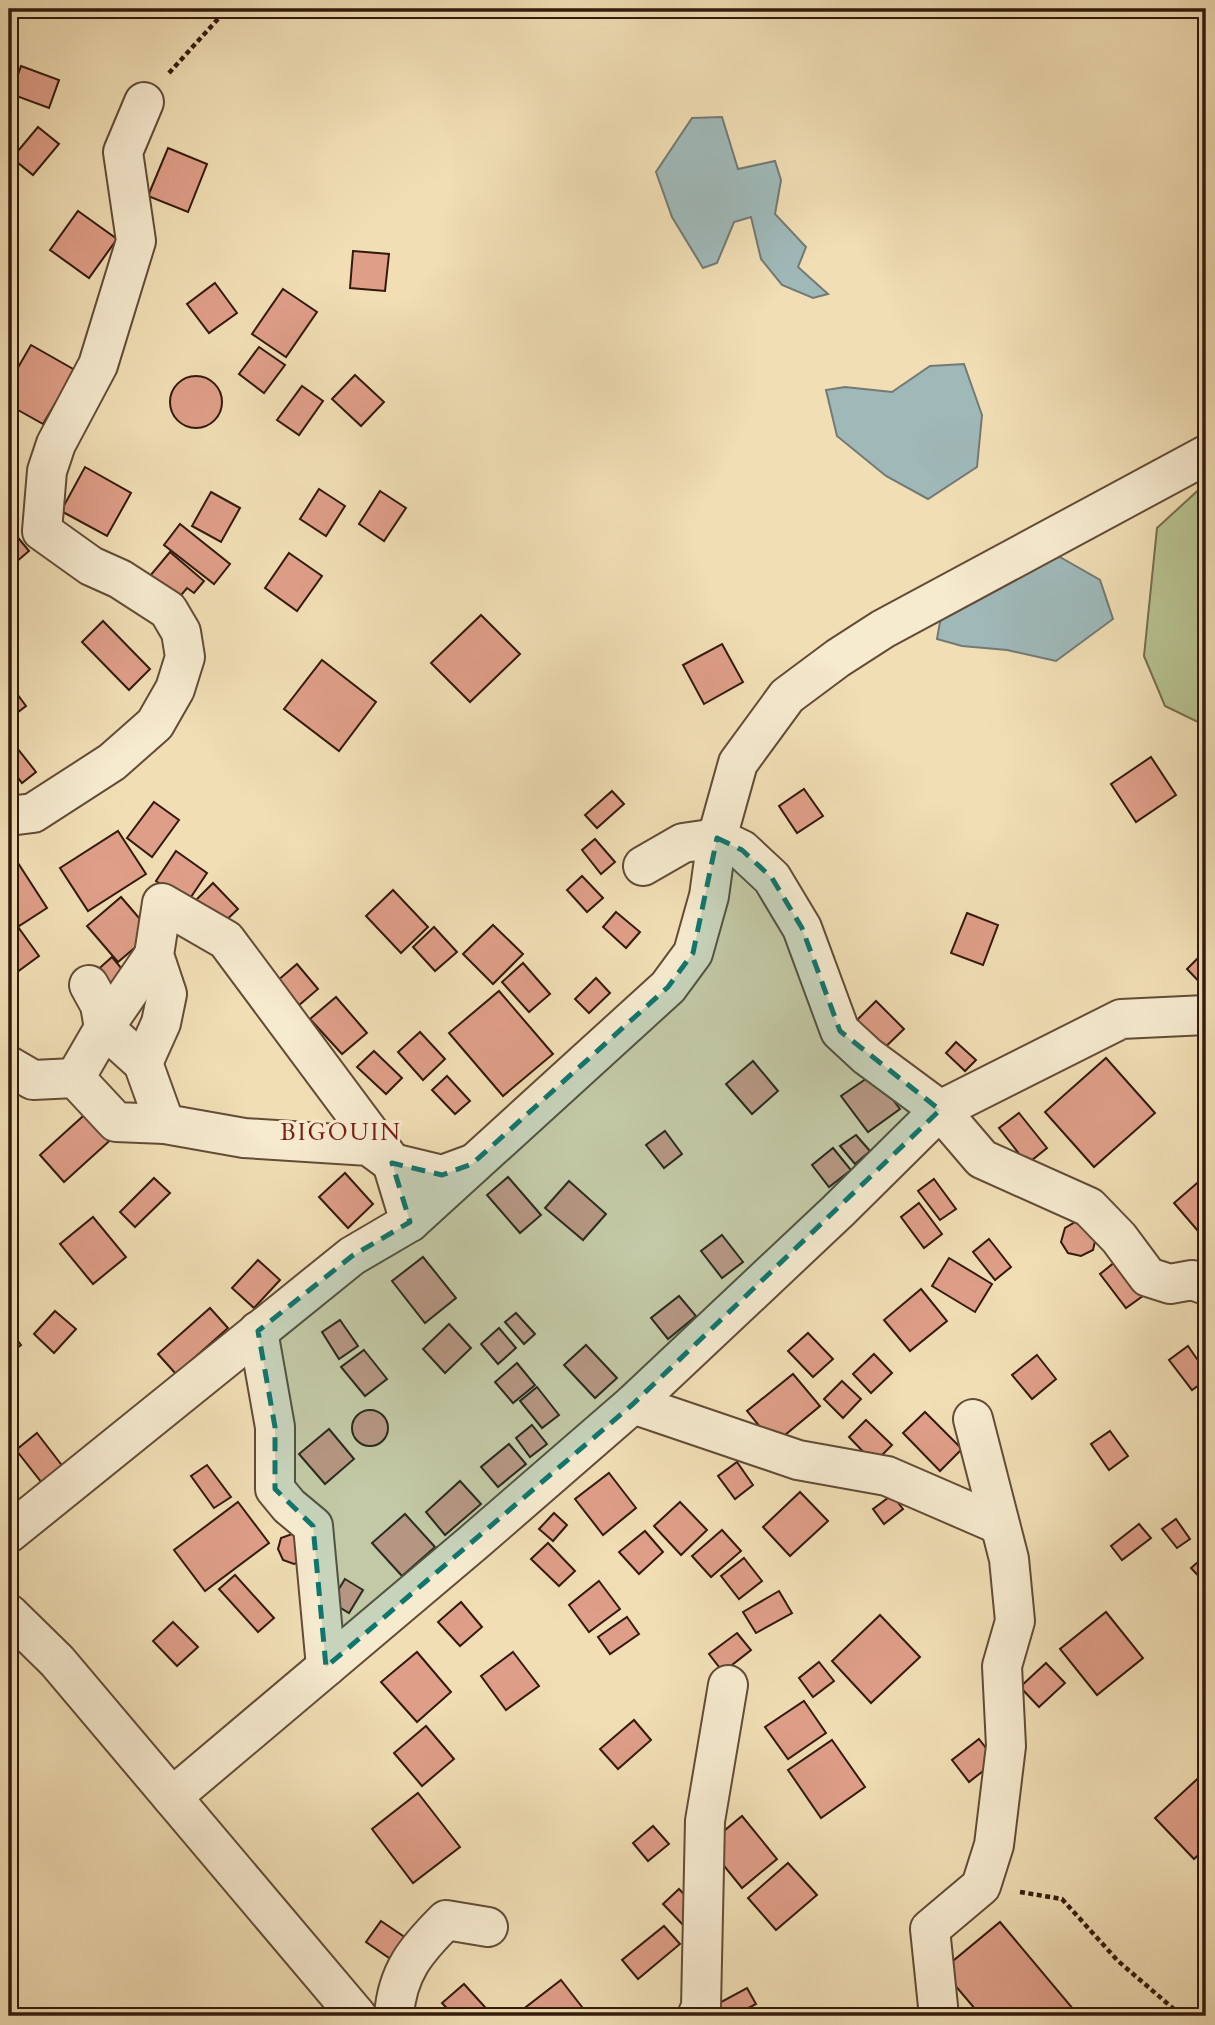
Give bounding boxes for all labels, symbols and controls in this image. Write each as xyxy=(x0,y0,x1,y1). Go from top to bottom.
district label: BIGOUIN xyxy=(280,1117,402,1148)

